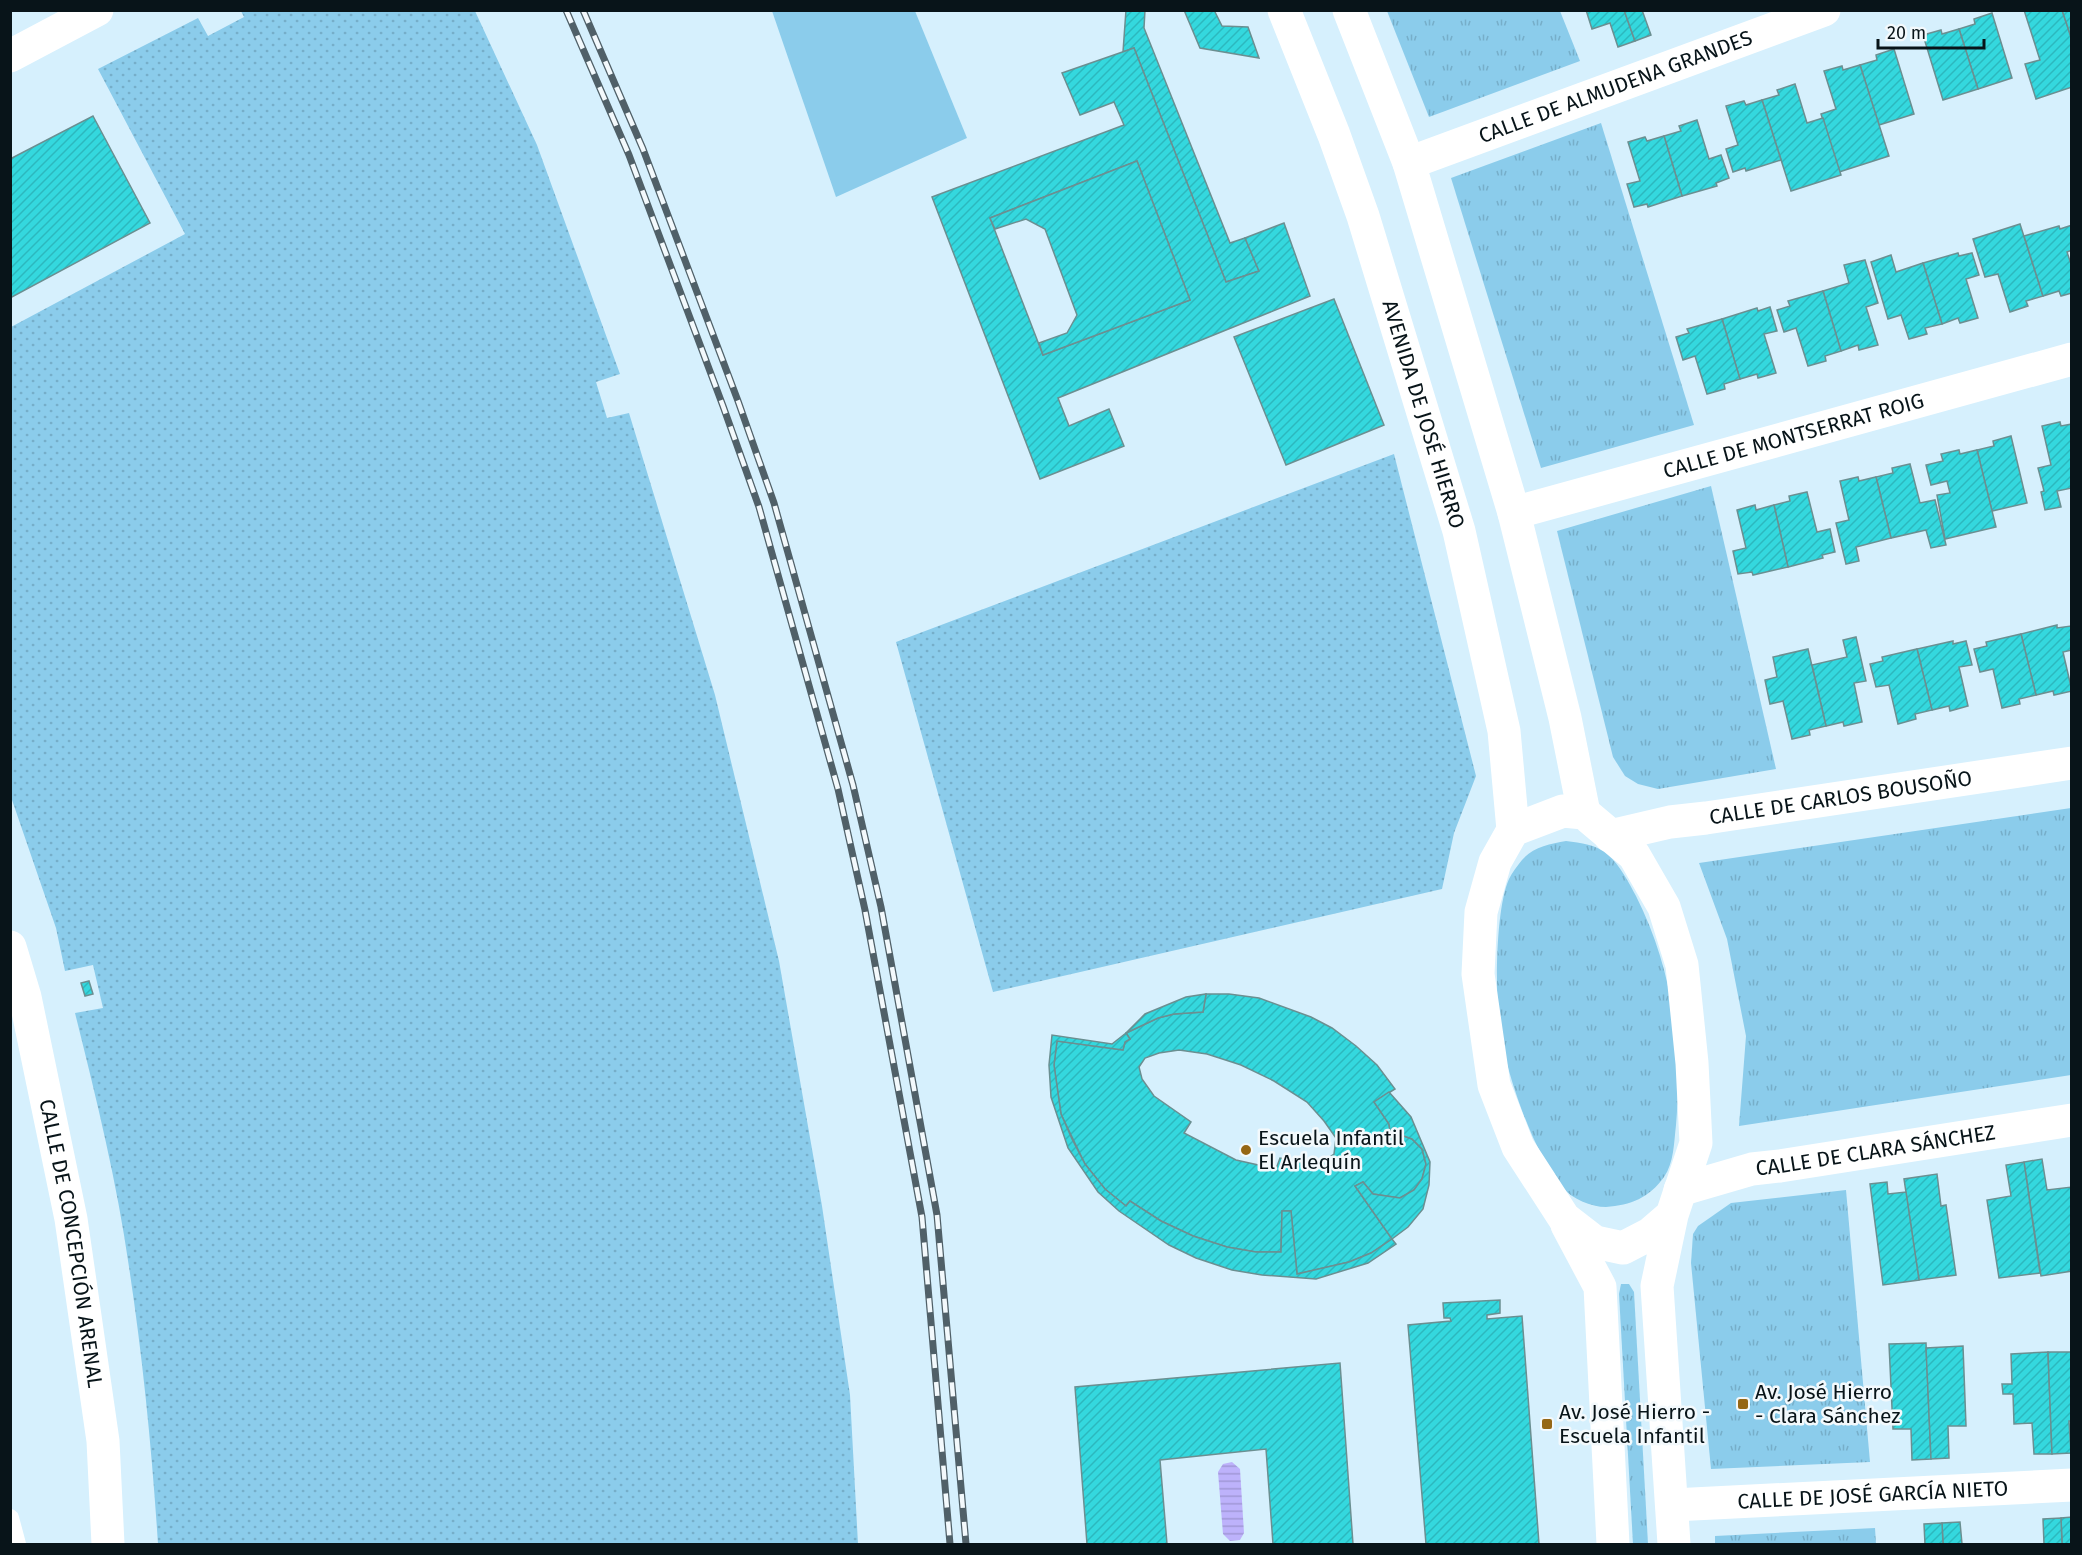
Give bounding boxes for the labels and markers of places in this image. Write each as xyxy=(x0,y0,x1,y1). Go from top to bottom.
place label: Escuela Infantil El Arlequín xyxy=(1258,1125,1404,1175)
marker: Escuela Infantil El Arlequín xyxy=(1239,1143,1253,1157)
place label: Av. José Hierro - Clara Sánchez xyxy=(1755,1379,1900,1429)
marker: Av. José Hierro - Clara Sánchez xyxy=(1736,1397,1750,1411)
place label: Av. José Hierro - Escuela Infantil xyxy=(1559,1399,1710,1449)
marker: Av. José Hierro - Escuela Infantil xyxy=(1540,1417,1554,1431)

